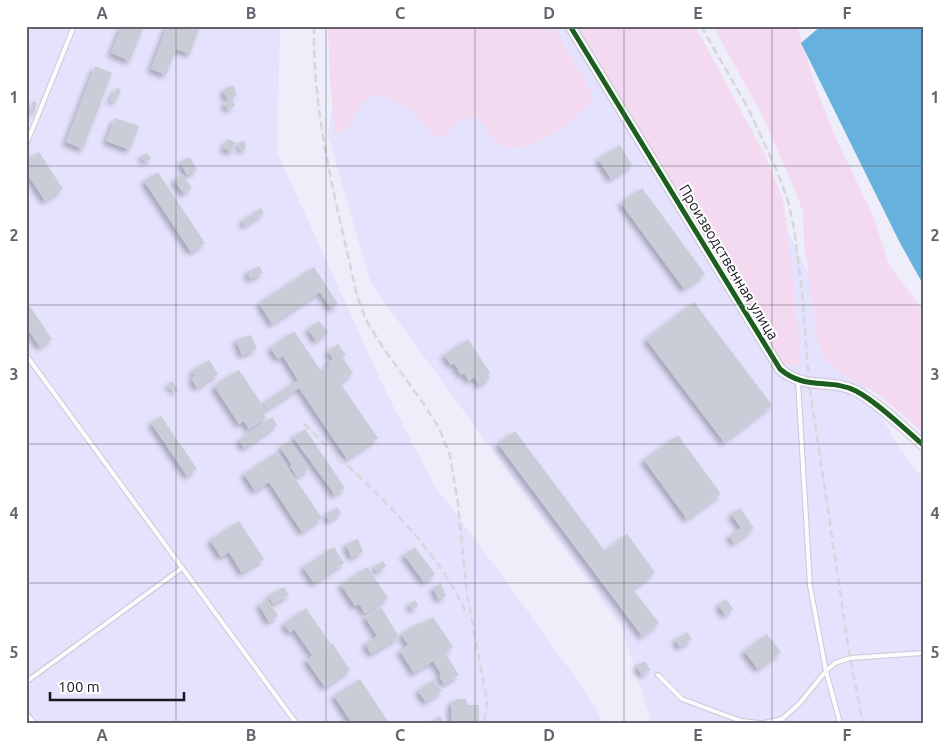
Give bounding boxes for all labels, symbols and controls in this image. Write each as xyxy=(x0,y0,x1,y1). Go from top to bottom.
text: A xyxy=(96,4,108,22)
text: B xyxy=(246,4,256,22)
text: C xyxy=(395,4,405,22)
text: D xyxy=(543,4,555,22)
text: E xyxy=(693,4,703,22)
text: F xyxy=(843,4,852,22)
text: 1 xyxy=(9,88,19,106)
text: 1 xyxy=(930,88,940,106)
street label: Производственная улица xyxy=(676,181,782,343)
text: 2 xyxy=(9,226,19,244)
text: 2 xyxy=(930,226,940,244)
text: 3 xyxy=(9,365,19,383)
text: 3 xyxy=(930,365,940,383)
text: 4 xyxy=(9,504,19,522)
text: 4 xyxy=(930,504,940,522)
text: 5 xyxy=(9,643,19,661)
text: 5 xyxy=(930,643,940,661)
scale bar xyxy=(50,669,184,701)
text: 100 m xyxy=(58,678,100,695)
text: A xyxy=(96,726,108,744)
text: B xyxy=(246,726,256,744)
text: C xyxy=(395,726,405,744)
text: D xyxy=(543,726,555,744)
text: E xyxy=(693,726,703,744)
text: F xyxy=(843,726,852,744)

